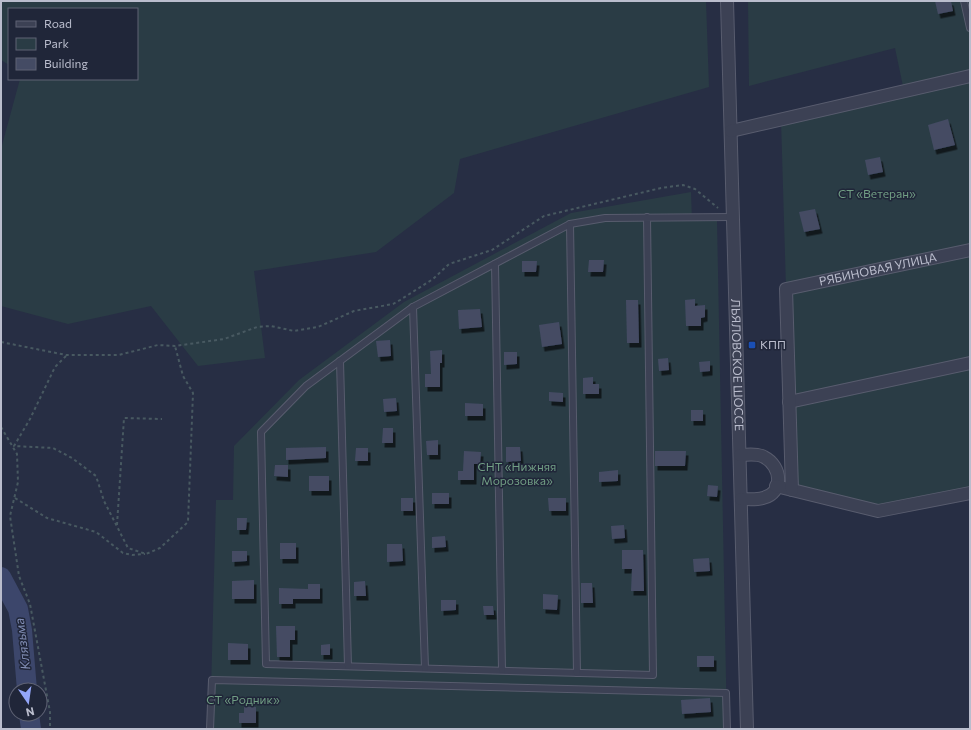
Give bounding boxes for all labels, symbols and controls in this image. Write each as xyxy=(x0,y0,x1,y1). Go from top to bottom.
legend xyxy=(8,8,138,80)
text: Road xyxy=(44,16,72,30)
text: Park xyxy=(44,36,70,50)
text: Building xyxy=(44,56,88,70)
park label: СТ «Ветеран» xyxy=(838,186,916,200)
street label: РЯБИНОВАЯ УЛИЦА xyxy=(818,249,938,288)
street label: ЛЬЯЛОВСКОЕ ШОССЕ xyxy=(729,299,747,431)
place label: КПП xyxy=(760,337,786,351)
marker: КПП xyxy=(747,340,757,350)
park label: СНТ «Нижняя Морозовка» xyxy=(478,459,556,487)
water label: Клязьма xyxy=(11,617,33,671)
north arrow xyxy=(8,682,48,722)
park label: СТ «Родник» xyxy=(206,692,280,706)
text: N xyxy=(25,705,36,719)

